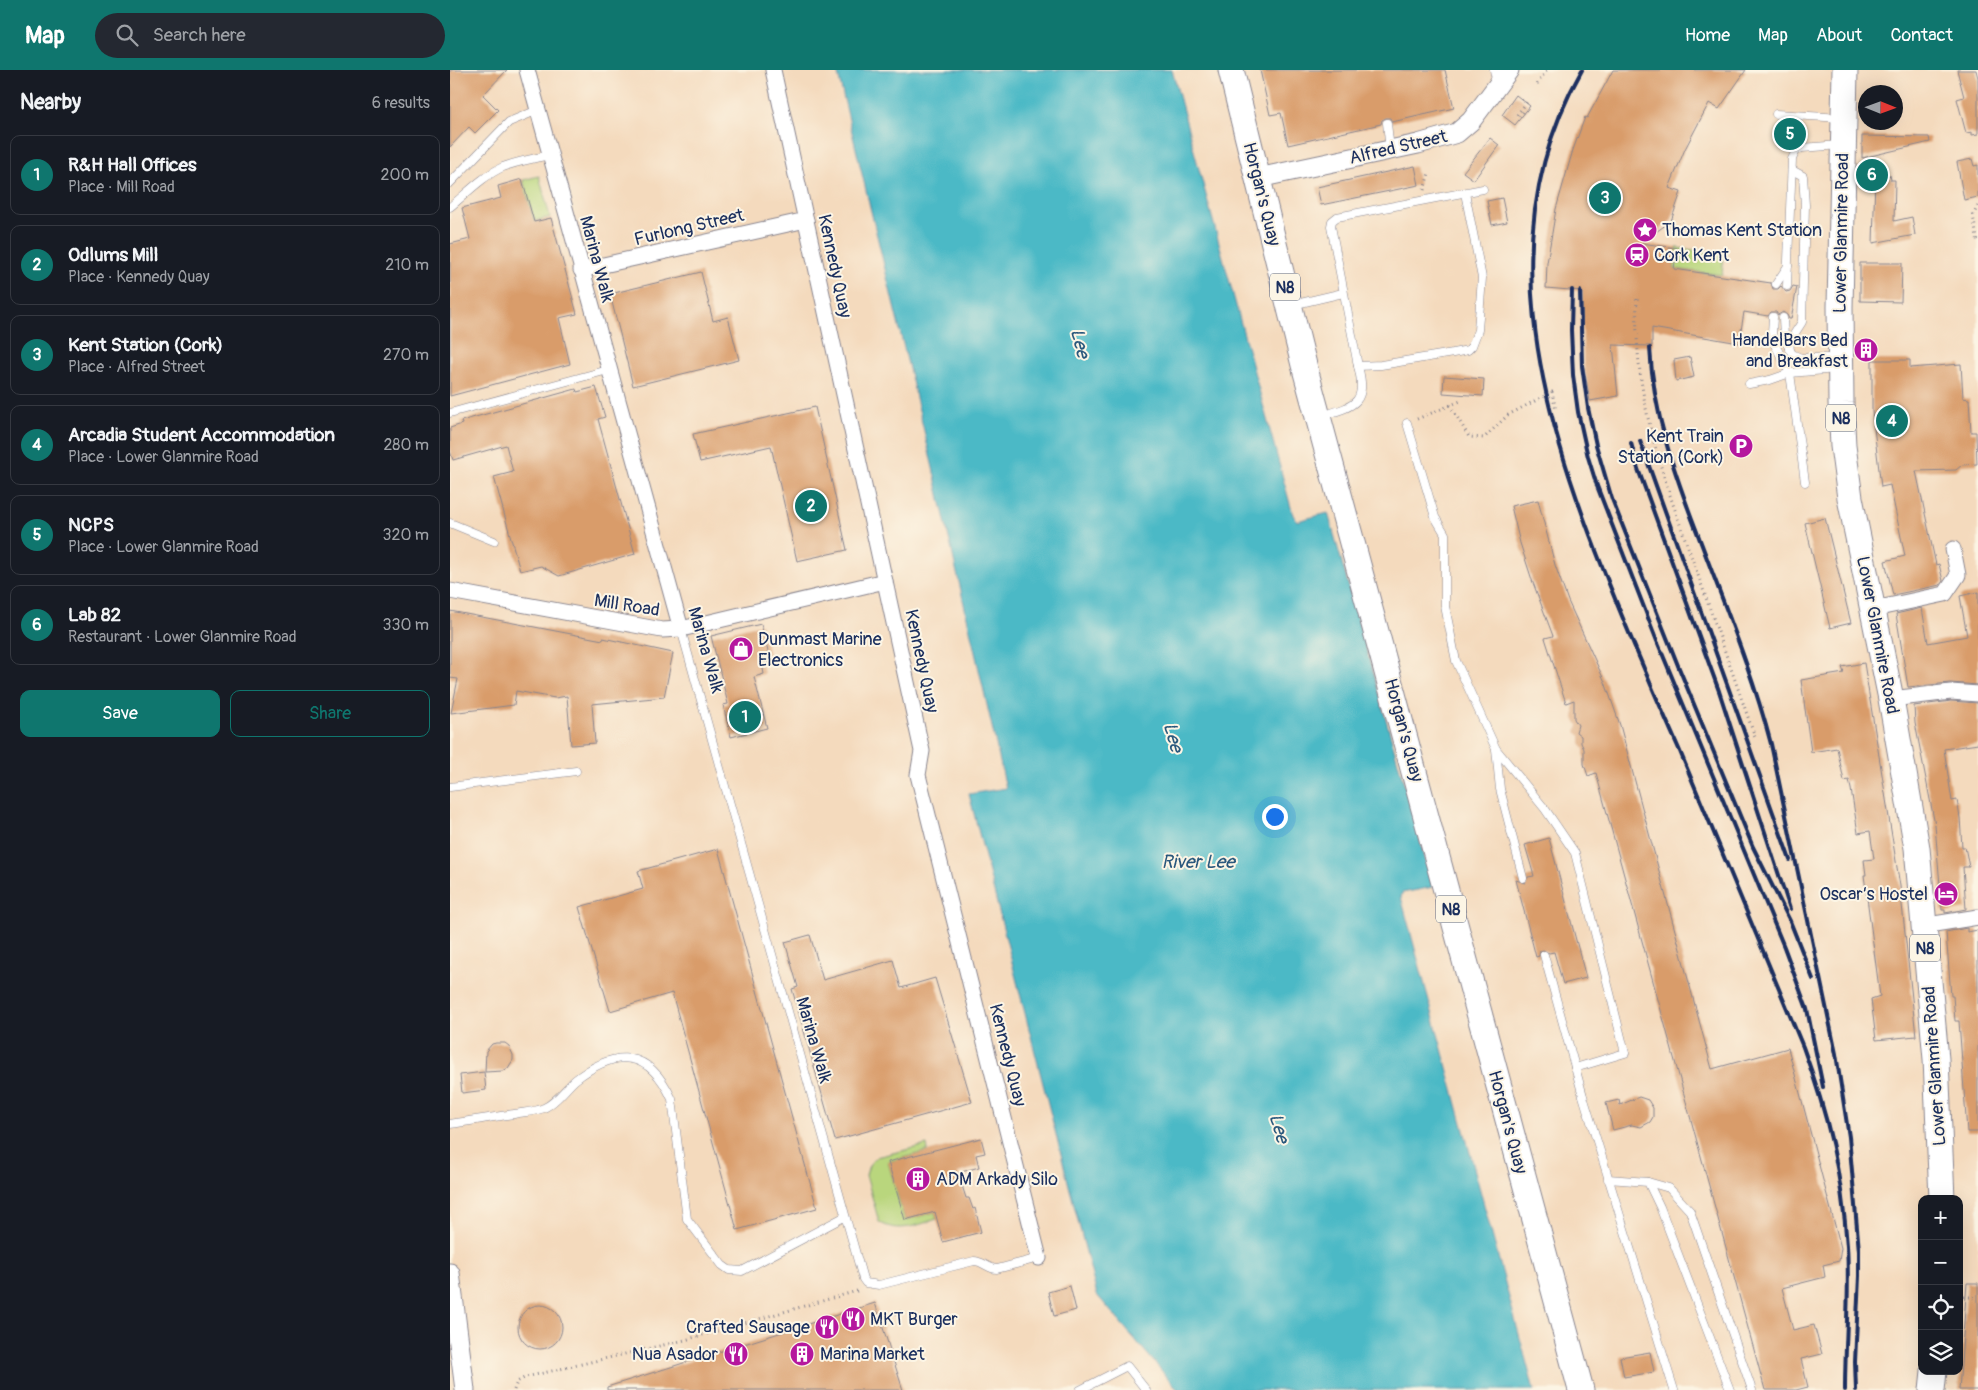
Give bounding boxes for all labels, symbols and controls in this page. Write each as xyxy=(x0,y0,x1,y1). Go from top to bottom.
search box xyxy=(95,13,445,58)
text: Map xyxy=(25,21,65,50)
icon: search xyxy=(113,21,141,49)
text: Search here xyxy=(153,23,246,47)
text: Home xyxy=(1685,24,1730,47)
text: Map xyxy=(1758,24,1788,47)
text: About xyxy=(1816,24,1862,47)
text: Contact xyxy=(1890,24,1953,47)
north arrow xyxy=(1858,85,1903,130)
text: Nearby xyxy=(20,89,81,116)
text: 6 results xyxy=(372,93,430,113)
pin: 5 xyxy=(1774,115,1806,153)
street label: Alfred Street xyxy=(1347,125,1450,170)
street label: Horgan's Quay xyxy=(1238,140,1286,249)
text: R&H Hall Offices xyxy=(68,153,196,177)
street label: Lower Glanmire Road xyxy=(1829,153,1854,313)
pin: 6 xyxy=(1856,156,1888,194)
text: 1 xyxy=(34,165,40,185)
text: 200 m xyxy=(381,165,429,185)
text: Place · Mill Road xyxy=(68,177,175,197)
pin: 3 xyxy=(1589,179,1621,217)
street label: Furlong Street xyxy=(632,204,747,251)
street label: Kennedy Quay xyxy=(812,212,857,320)
street label: Marina Walk xyxy=(574,213,619,305)
place icon: Thomas Kent Station xyxy=(1632,217,1658,243)
place label: Thomas Kent Station xyxy=(1662,219,1822,242)
station icon: Cork Kent xyxy=(1624,242,1650,268)
text: Odlums Mill xyxy=(68,243,158,267)
place label: Cork Kent xyxy=(1654,244,1730,267)
text: 2 xyxy=(33,255,41,275)
text: 210 m xyxy=(385,255,429,275)
text: Place · Kennedy Quay xyxy=(68,267,210,287)
road number: N8 xyxy=(1270,273,1300,300)
water label: Lee xyxy=(1065,326,1095,362)
place label: HandelBars Bed and Breakfast xyxy=(1732,329,1849,373)
text: Kent Station (Cork) xyxy=(68,333,223,357)
building icon: HandelBars Bed and Breakfast xyxy=(1853,337,1879,363)
text: 3 xyxy=(33,345,41,365)
text: 270 m xyxy=(383,345,429,365)
text: Place · Alfred Street xyxy=(68,357,205,377)
pin: 4 xyxy=(1876,402,1908,440)
road number: N8 xyxy=(1826,404,1856,432)
text: Arcadia Student Accommodation xyxy=(68,423,335,447)
place label: Kent Train Station (Cork) xyxy=(1618,425,1724,469)
parking icon: Kent Train Station (Cork) xyxy=(1728,433,1754,459)
text: 4 xyxy=(32,435,42,455)
text: 280 m xyxy=(383,435,429,455)
text: Place · Lower Glanmire Road xyxy=(68,447,259,467)
pin: 2 xyxy=(795,487,827,525)
text: NCPS xyxy=(68,513,114,537)
text: 5 xyxy=(33,525,41,545)
text: 320 m xyxy=(383,525,429,545)
text: Place · Lower Glanmire Road xyxy=(68,537,259,557)
street label: Lower Glanmire Road xyxy=(1851,554,1904,716)
street label: Mill Road xyxy=(593,589,661,622)
text: Lab 82 xyxy=(68,603,121,627)
street label: Marina Walk xyxy=(682,604,729,696)
street label: Kennedy Quay xyxy=(899,607,944,715)
text: 6 xyxy=(32,615,42,635)
text: 330 m xyxy=(383,615,429,635)
text: Restaurant · Lower Glanmire Road xyxy=(68,627,297,647)
place label: Dunmast Marine Electronics xyxy=(758,628,882,672)
shop icon: Dunmast Marine Electronics xyxy=(728,636,754,662)
street label: Horgan's Quay xyxy=(1379,676,1428,785)
button: Save xyxy=(20,690,220,737)
button: Share xyxy=(230,690,430,737)
pin: 1 xyxy=(729,698,761,736)
water label: Lee xyxy=(1158,720,1189,756)
your location xyxy=(1262,804,1288,830)
water label: River Lee xyxy=(1161,850,1236,874)
hotel icon: Oscar’s Hostel xyxy=(1933,881,1959,907)
place label: Oscar’s Hostel xyxy=(1819,883,1928,906)
road number: N8 xyxy=(1436,896,1466,922)
road number: N8 xyxy=(1910,934,1940,961)
street label: Lower Glanmire Road xyxy=(1917,985,1952,1147)
street label: Marina Walk xyxy=(790,994,837,1086)
street label: Kennedy Quay xyxy=(984,1001,1031,1109)
street label: Horgan's Quay xyxy=(1483,1068,1532,1177)
water label: Lee xyxy=(1263,1111,1295,1147)
building icon: ADM Arkady Silo xyxy=(905,1166,931,1192)
place label: ADM Arkady Silo xyxy=(936,1168,1058,1191)
map controls xyxy=(1918,1195,1963,1375)
button: + xyxy=(1918,1195,1963,1240)
button: − xyxy=(1918,1240,1963,1285)
button: locate xyxy=(1918,1285,1963,1330)
restaurant icon: MKT Burger xyxy=(840,1306,866,1332)
place label: MKT Burger xyxy=(870,1308,958,1331)
restaurant icon: Crafted Sausage xyxy=(814,1314,840,1340)
place label: Crafted Sausage xyxy=(686,1316,810,1339)
button: layers xyxy=(1918,1330,1963,1375)
restaurant icon: Nua Asador xyxy=(723,1341,749,1367)
building icon: Marina Market xyxy=(789,1341,815,1367)
place label: Nua Asador xyxy=(632,1343,719,1366)
place label: Marina Market xyxy=(820,1343,925,1366)

